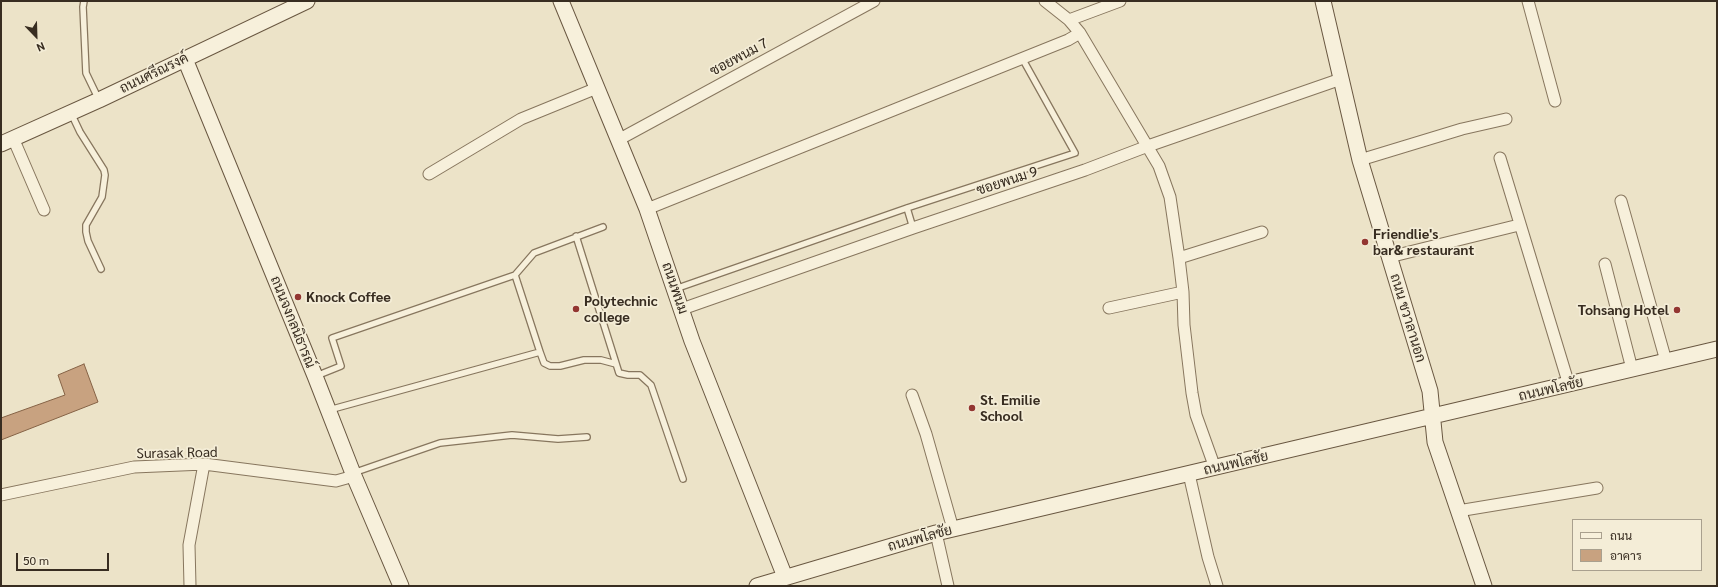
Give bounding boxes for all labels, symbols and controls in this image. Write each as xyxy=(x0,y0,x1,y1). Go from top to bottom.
north arrow xyxy=(16,16,56,56)
street label: ซอยพนม 7 xyxy=(707,35,771,79)
text: N xyxy=(34,39,47,56)
street label: ถนนศรีณรงค์ xyxy=(117,49,191,97)
street label: ซอยพนม 9 xyxy=(974,163,1040,199)
place label: Friendlie's bar& restaurant xyxy=(1373,226,1474,258)
marker: Friendlie's bar& restaurant xyxy=(1360,237,1370,247)
street label: ถนนพนม xyxy=(658,260,692,316)
street label: ถนน ชวาลานอก xyxy=(1387,272,1429,364)
street label: ถนนจงกลนิธารณ์ xyxy=(267,273,319,371)
place label: Knock Coffee xyxy=(306,289,391,305)
marker: Knock Coffee xyxy=(293,292,303,302)
place label: Polytechnic college xyxy=(584,293,658,326)
place label: Tohsang Hotel xyxy=(1578,302,1669,318)
marker: Polytechnic college xyxy=(571,304,581,314)
marker: Tohsang Hotel xyxy=(1672,305,1682,315)
street label: ถนนพโลชัย xyxy=(1517,373,1585,405)
place label: St. Emilie School xyxy=(980,392,1040,424)
marker: St. Emilie School xyxy=(967,403,977,413)
street label: Surasak Road xyxy=(136,444,218,462)
street label: ถนนพโลชัย xyxy=(1202,447,1270,479)
legend xyxy=(1572,519,1702,571)
street label: ถนนพโลชัย xyxy=(886,521,954,555)
text: ถนน xyxy=(1610,527,1632,543)
scale bar xyxy=(18,545,111,571)
text: อาคาร xyxy=(1610,547,1642,563)
text: 50 m xyxy=(23,552,49,568)

